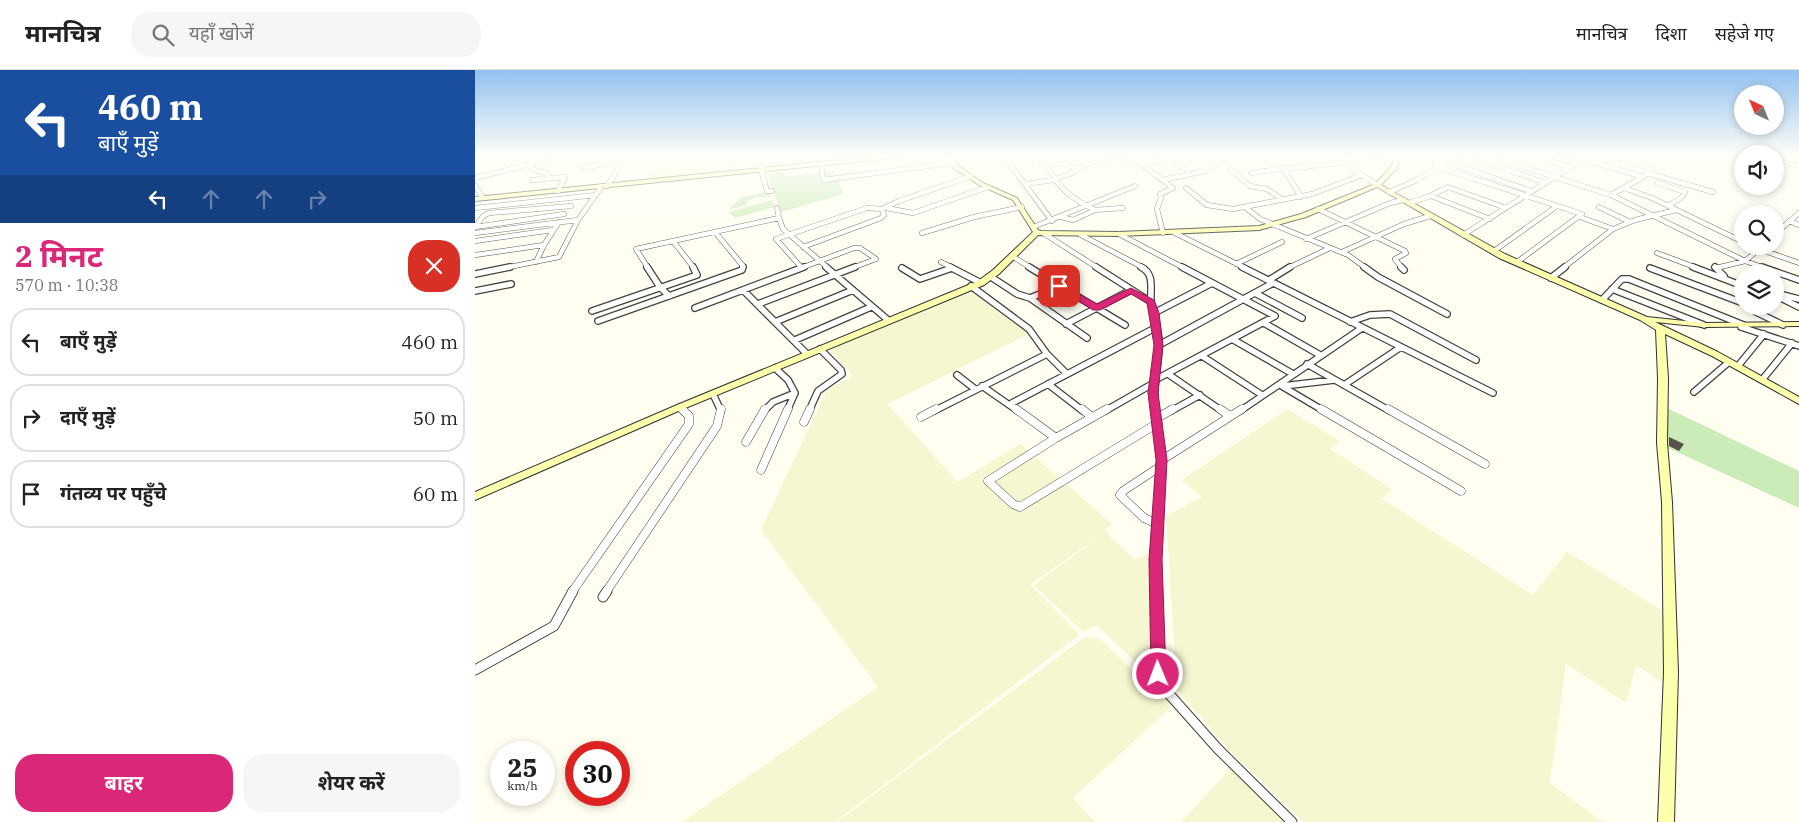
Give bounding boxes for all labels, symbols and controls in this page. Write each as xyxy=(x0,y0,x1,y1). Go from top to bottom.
search box xyxy=(131,12,481,57)
text: मानचित्र xyxy=(25,17,101,49)
icon: search xyxy=(149,21,177,49)
text: यहाँ खोजें xyxy=(189,21,254,45)
text: मानचित्र xyxy=(1576,22,1628,45)
text: दिशा xyxy=(1656,22,1687,45)
text: सहेजे गए xyxy=(1715,22,1774,45)
text: 460 m xyxy=(98,84,203,130)
north arrow xyxy=(1734,85,1784,135)
map controls xyxy=(1734,85,1784,315)
icon: left xyxy=(15,90,80,155)
text: बाएँ मुड़ें xyxy=(98,128,158,157)
button: sound xyxy=(1734,145,1784,195)
icon: left xyxy=(144,185,172,213)
icon: ahead xyxy=(197,185,225,213)
icon: ahead xyxy=(250,185,278,213)
icon: right xyxy=(303,185,331,213)
button: search xyxy=(1734,205,1784,255)
text: 2 मिनट xyxy=(15,236,103,275)
button: close xyxy=(408,240,460,292)
pin xyxy=(1038,265,1080,307)
button: layers xyxy=(1734,265,1784,315)
icon: arrive xyxy=(1045,272,1073,300)
text: 570 m · 10:38 xyxy=(15,275,118,295)
icon: left xyxy=(17,328,45,356)
text: बाएँ मुड़ें xyxy=(60,329,117,353)
text: 460 m xyxy=(401,330,458,354)
icon: right xyxy=(17,404,45,432)
text: दाएँ मुड़ें xyxy=(60,405,115,429)
text: 50 m xyxy=(413,406,458,430)
icon: arrive xyxy=(17,480,45,508)
text: गंतव्य पर पहुँचे xyxy=(60,481,167,505)
text: 60 m xyxy=(413,482,458,506)
position arrow xyxy=(1131,647,1183,699)
speed limit sign: 30 xyxy=(565,741,630,806)
text: 25 xyxy=(507,751,538,784)
button: बाहर xyxy=(15,754,233,812)
button: शेयर करें xyxy=(243,754,460,812)
text: km/h xyxy=(507,778,538,793)

